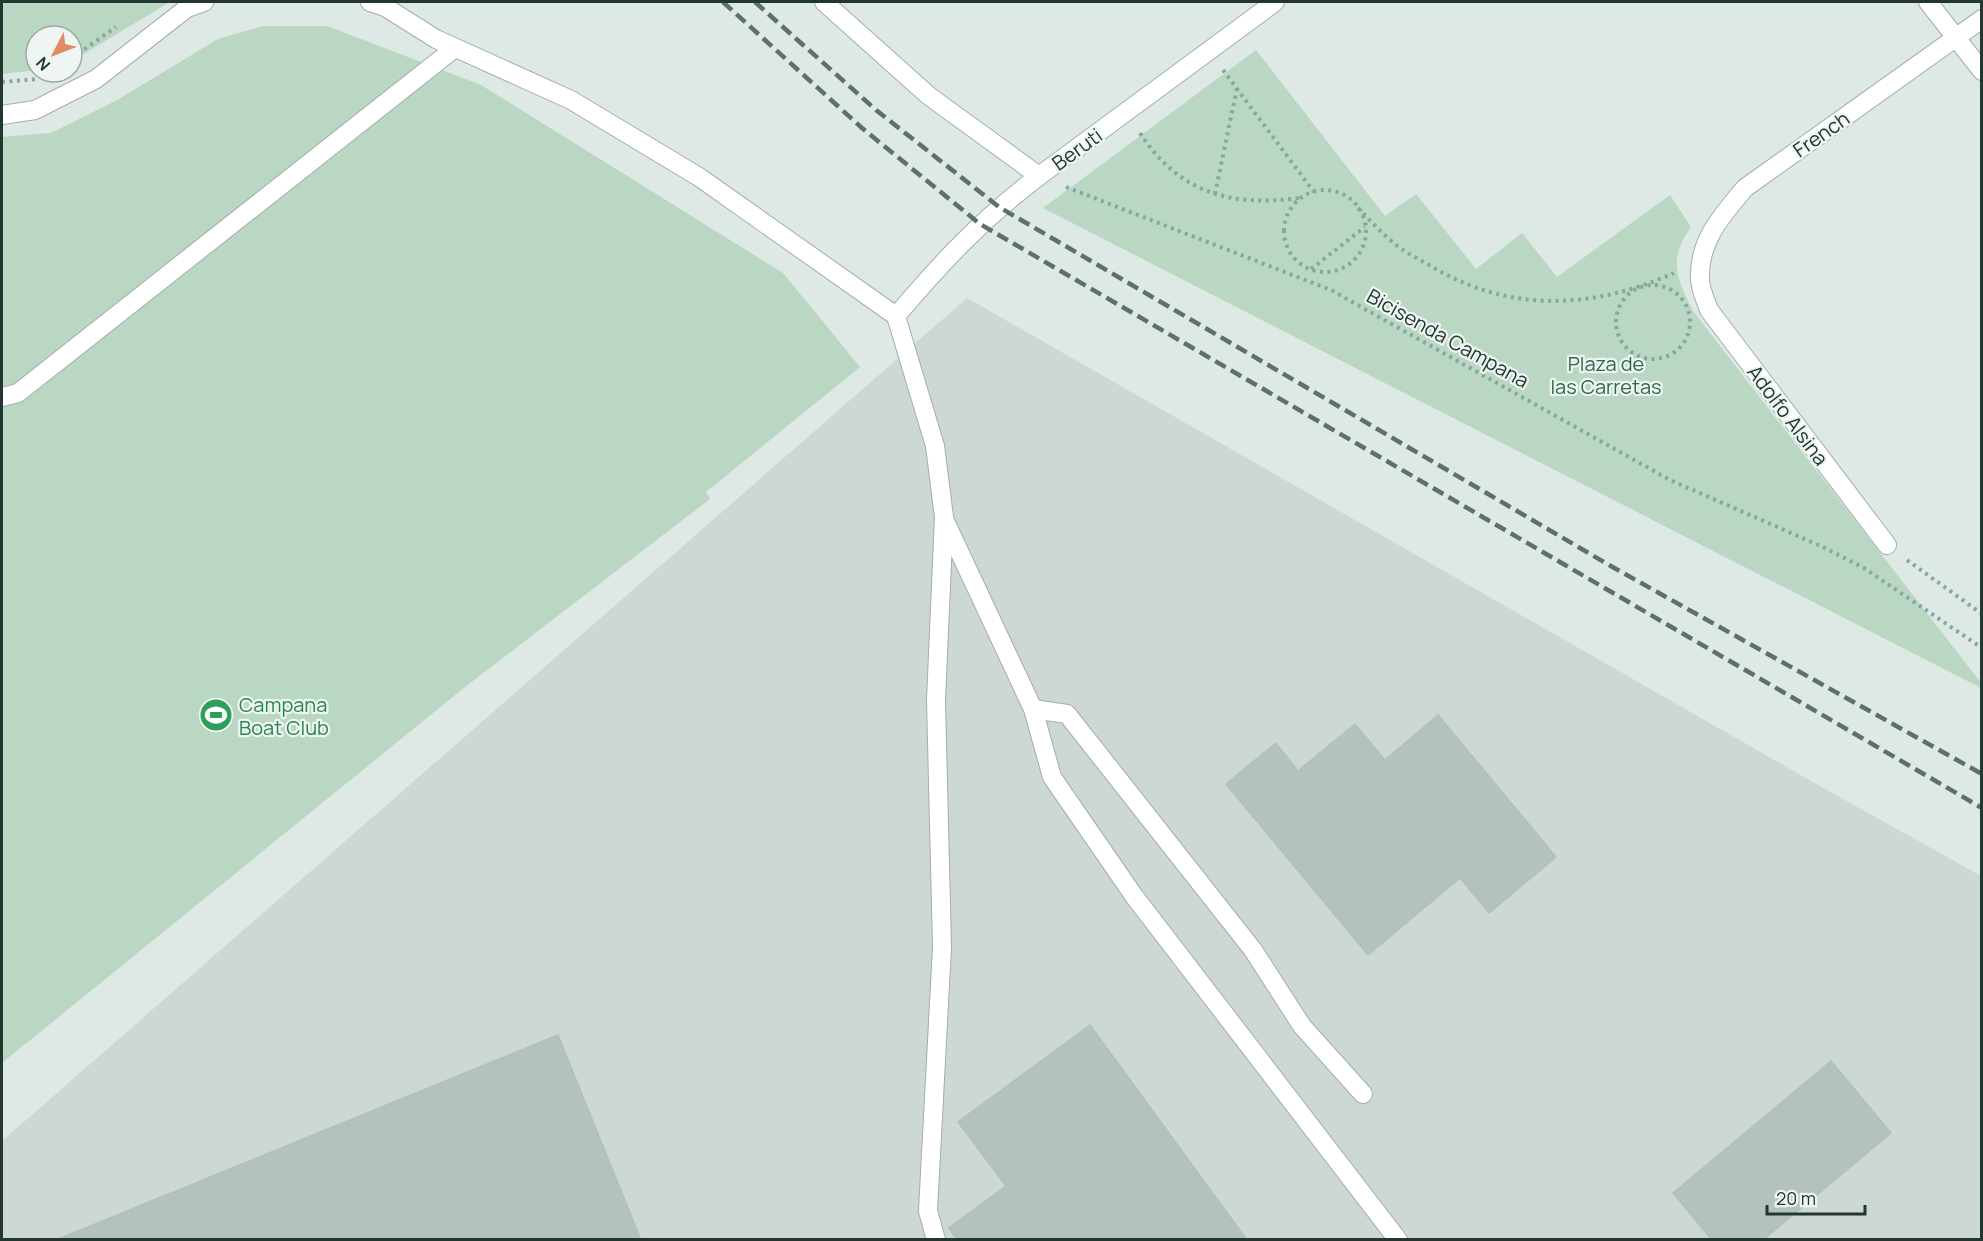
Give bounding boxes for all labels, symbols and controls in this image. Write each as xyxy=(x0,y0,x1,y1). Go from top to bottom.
north arrow xyxy=(24,24,84,84)
text: N xyxy=(31,52,55,76)
street label: French xyxy=(1787,105,1855,163)
street label: Beruti xyxy=(1047,122,1107,176)
street label: Bicisenda Campana xyxy=(1362,282,1534,394)
park label: Plaza de las Carretas xyxy=(1550,350,1662,400)
street label: Adolfo Alsina xyxy=(1741,359,1835,471)
place label: Campana Boat Club xyxy=(239,691,329,741)
sports icon: Campana Boat Club xyxy=(198,697,234,733)
scale bar xyxy=(1767,1178,1864,1216)
text: 20 m xyxy=(1776,1186,1816,1210)

